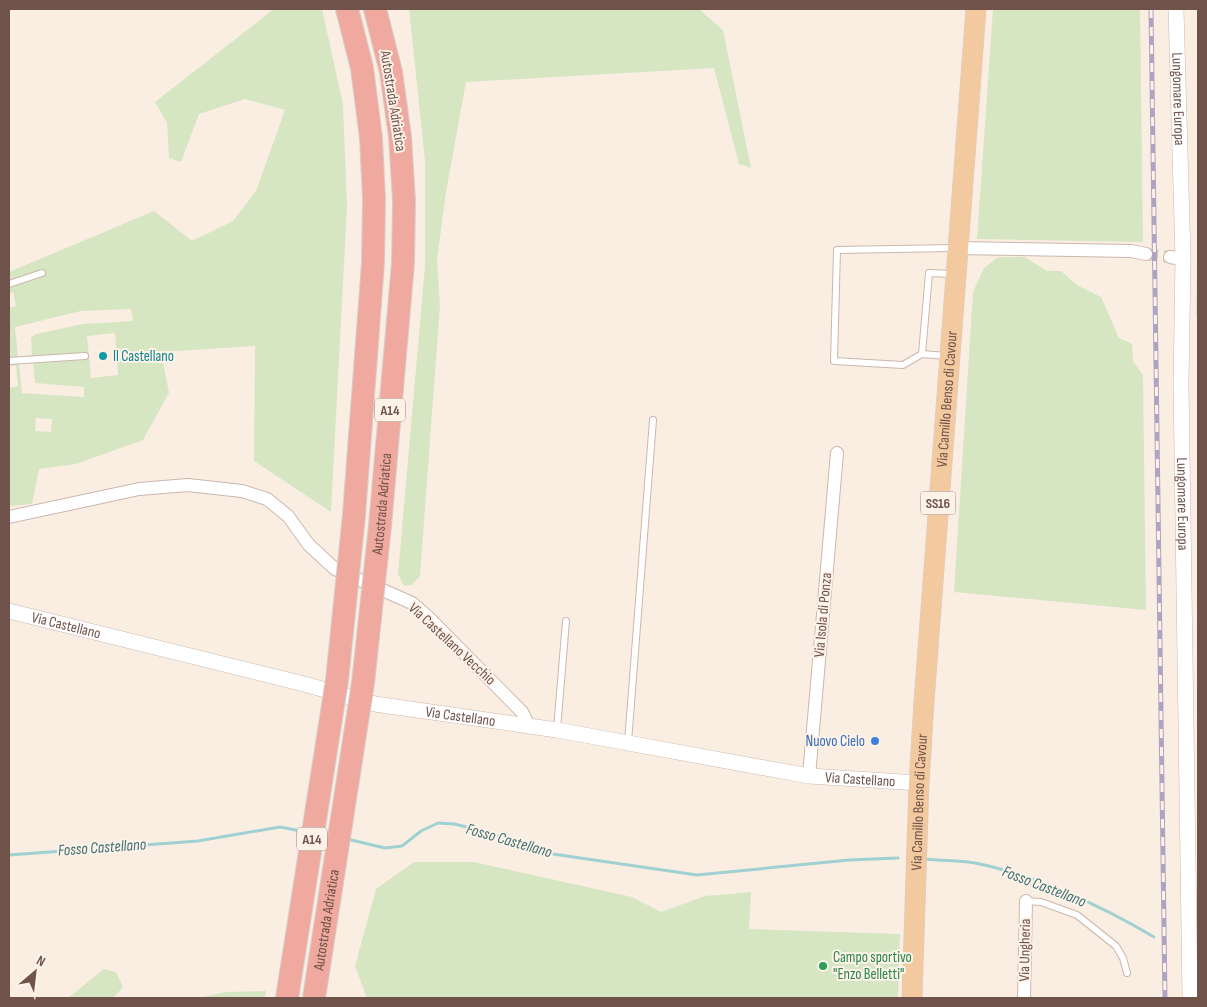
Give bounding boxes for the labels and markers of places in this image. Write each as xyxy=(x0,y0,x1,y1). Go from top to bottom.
place label: Il Castellano xyxy=(113,347,174,366)
marker: Il Castellano xyxy=(97,350,109,362)
place label: Nuovo Cielo xyxy=(806,732,865,751)
marker: Nuovo Cielo xyxy=(869,735,881,747)
place label: Campo sportivo "Enzo Belletti" xyxy=(833,948,912,984)
marker: Campo sportivo "Enzo Belletti" xyxy=(817,960,829,972)

